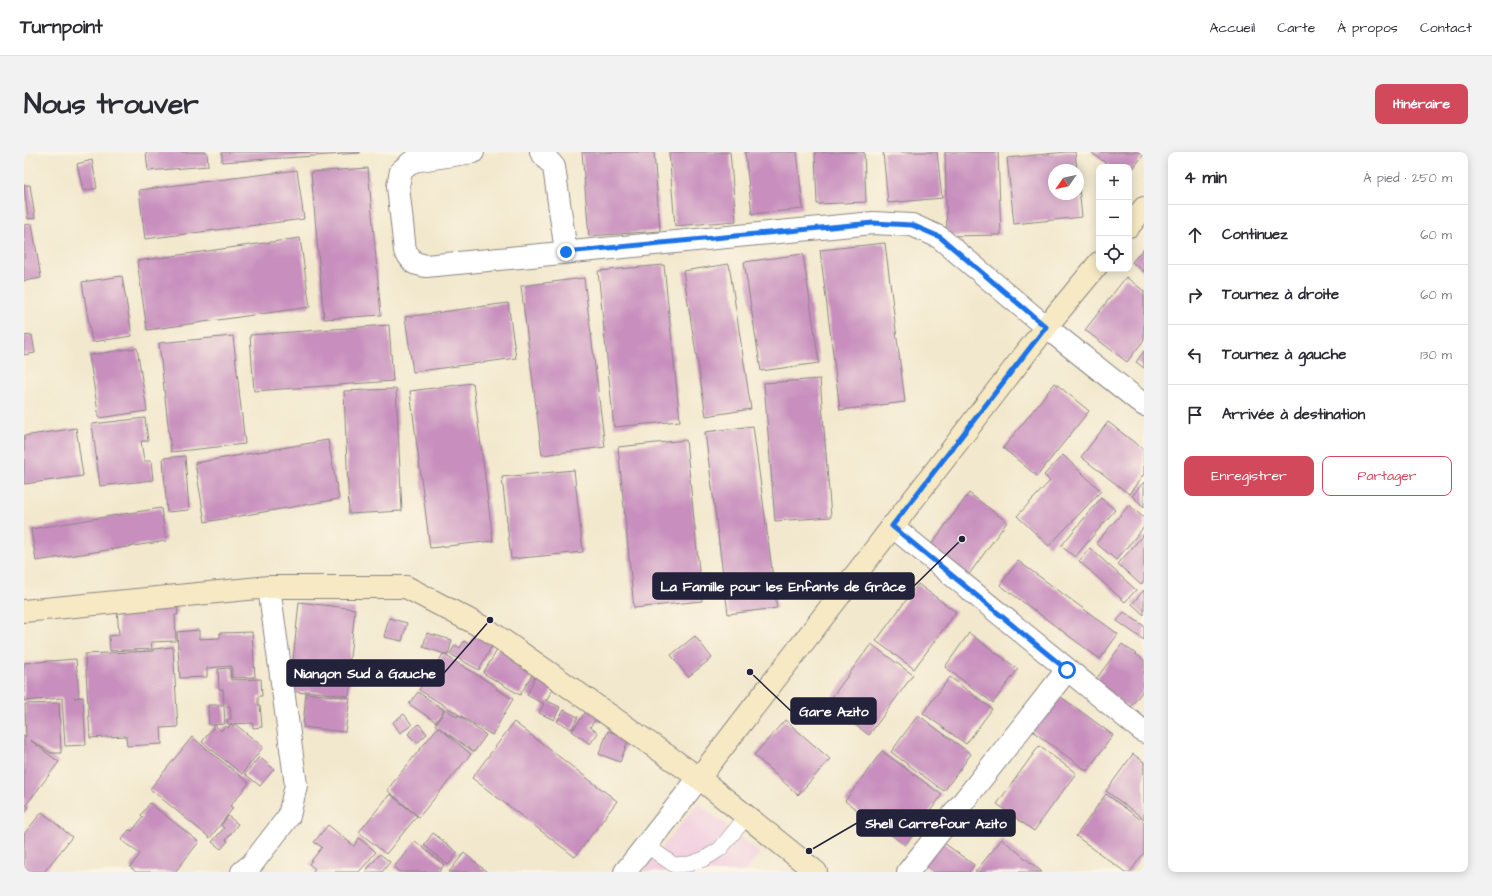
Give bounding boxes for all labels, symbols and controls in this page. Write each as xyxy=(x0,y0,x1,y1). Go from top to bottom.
text: Turnpoint xyxy=(20,14,103,41)
text: Accueil xyxy=(1210,18,1255,38)
text: Carte xyxy=(1277,18,1315,38)
text: À propos xyxy=(1337,18,1398,38)
text: Contact xyxy=(1420,18,1472,38)
button: Itinéraire xyxy=(1375,84,1468,124)
text: Nous trouver xyxy=(24,85,199,124)
north arrow xyxy=(1048,164,1084,200)
map controls xyxy=(1096,164,1132,272)
button: + xyxy=(1096,164,1132,200)
text: 4 min xyxy=(1184,166,1227,190)
text: À pied · 250 m xyxy=(1363,169,1452,187)
button: − xyxy=(1096,200,1132,236)
icon: ahead xyxy=(1184,224,1206,246)
text: Continuez xyxy=(1222,224,1288,245)
text: 60 m xyxy=(1420,226,1452,244)
button: locate xyxy=(1096,236,1132,272)
route end xyxy=(557,243,575,261)
icon: right xyxy=(1184,284,1206,306)
text: Tournez à droite xyxy=(1222,284,1339,305)
text: 60 m xyxy=(1420,286,1452,304)
icon: left xyxy=(1184,344,1206,366)
text: Tournez à gauche xyxy=(1222,344,1346,365)
text: 130 m xyxy=(1420,346,1452,364)
icon: arrive xyxy=(1184,404,1206,426)
text: Arrivée à destination xyxy=(1222,404,1365,425)
button: Enregistrer xyxy=(1184,456,1314,496)
button: Partager xyxy=(1322,456,1452,496)
callout: La Famille pour les Enfants de Grâce xyxy=(653,573,914,599)
text: La Famille pour les Enfants de Grâce xyxy=(660,577,906,597)
callout: Niangon Sud à Gauche xyxy=(287,660,444,686)
route start xyxy=(1058,661,1076,679)
text: Niangon Sud à Gauche xyxy=(294,664,436,685)
callout: Gare Azito xyxy=(791,698,876,724)
text: Gare Azito xyxy=(799,702,869,722)
callout: Shell Carrefour Azito xyxy=(857,810,1015,836)
text: Shell Carrefour Azito xyxy=(864,814,1007,834)

